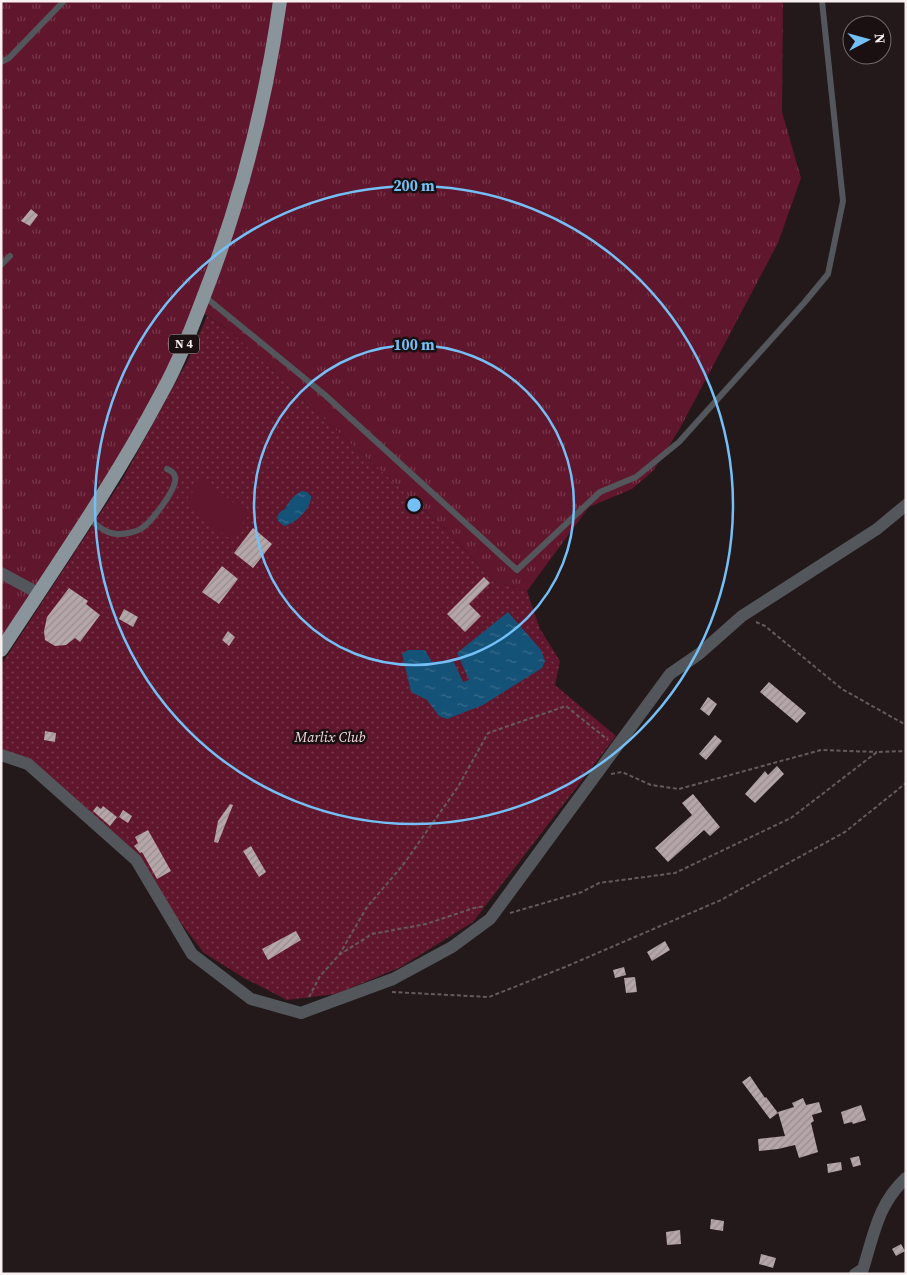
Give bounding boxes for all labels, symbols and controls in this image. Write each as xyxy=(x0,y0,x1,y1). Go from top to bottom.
north arrow xyxy=(842,15,892,65)
text: N xyxy=(869,33,890,45)
text: 200 m xyxy=(393,175,435,196)
road number: N 4 xyxy=(169,334,199,354)
text: 100 m xyxy=(393,334,435,355)
centre of rings xyxy=(405,496,423,514)
park label: Marlix Club xyxy=(294,727,366,747)

